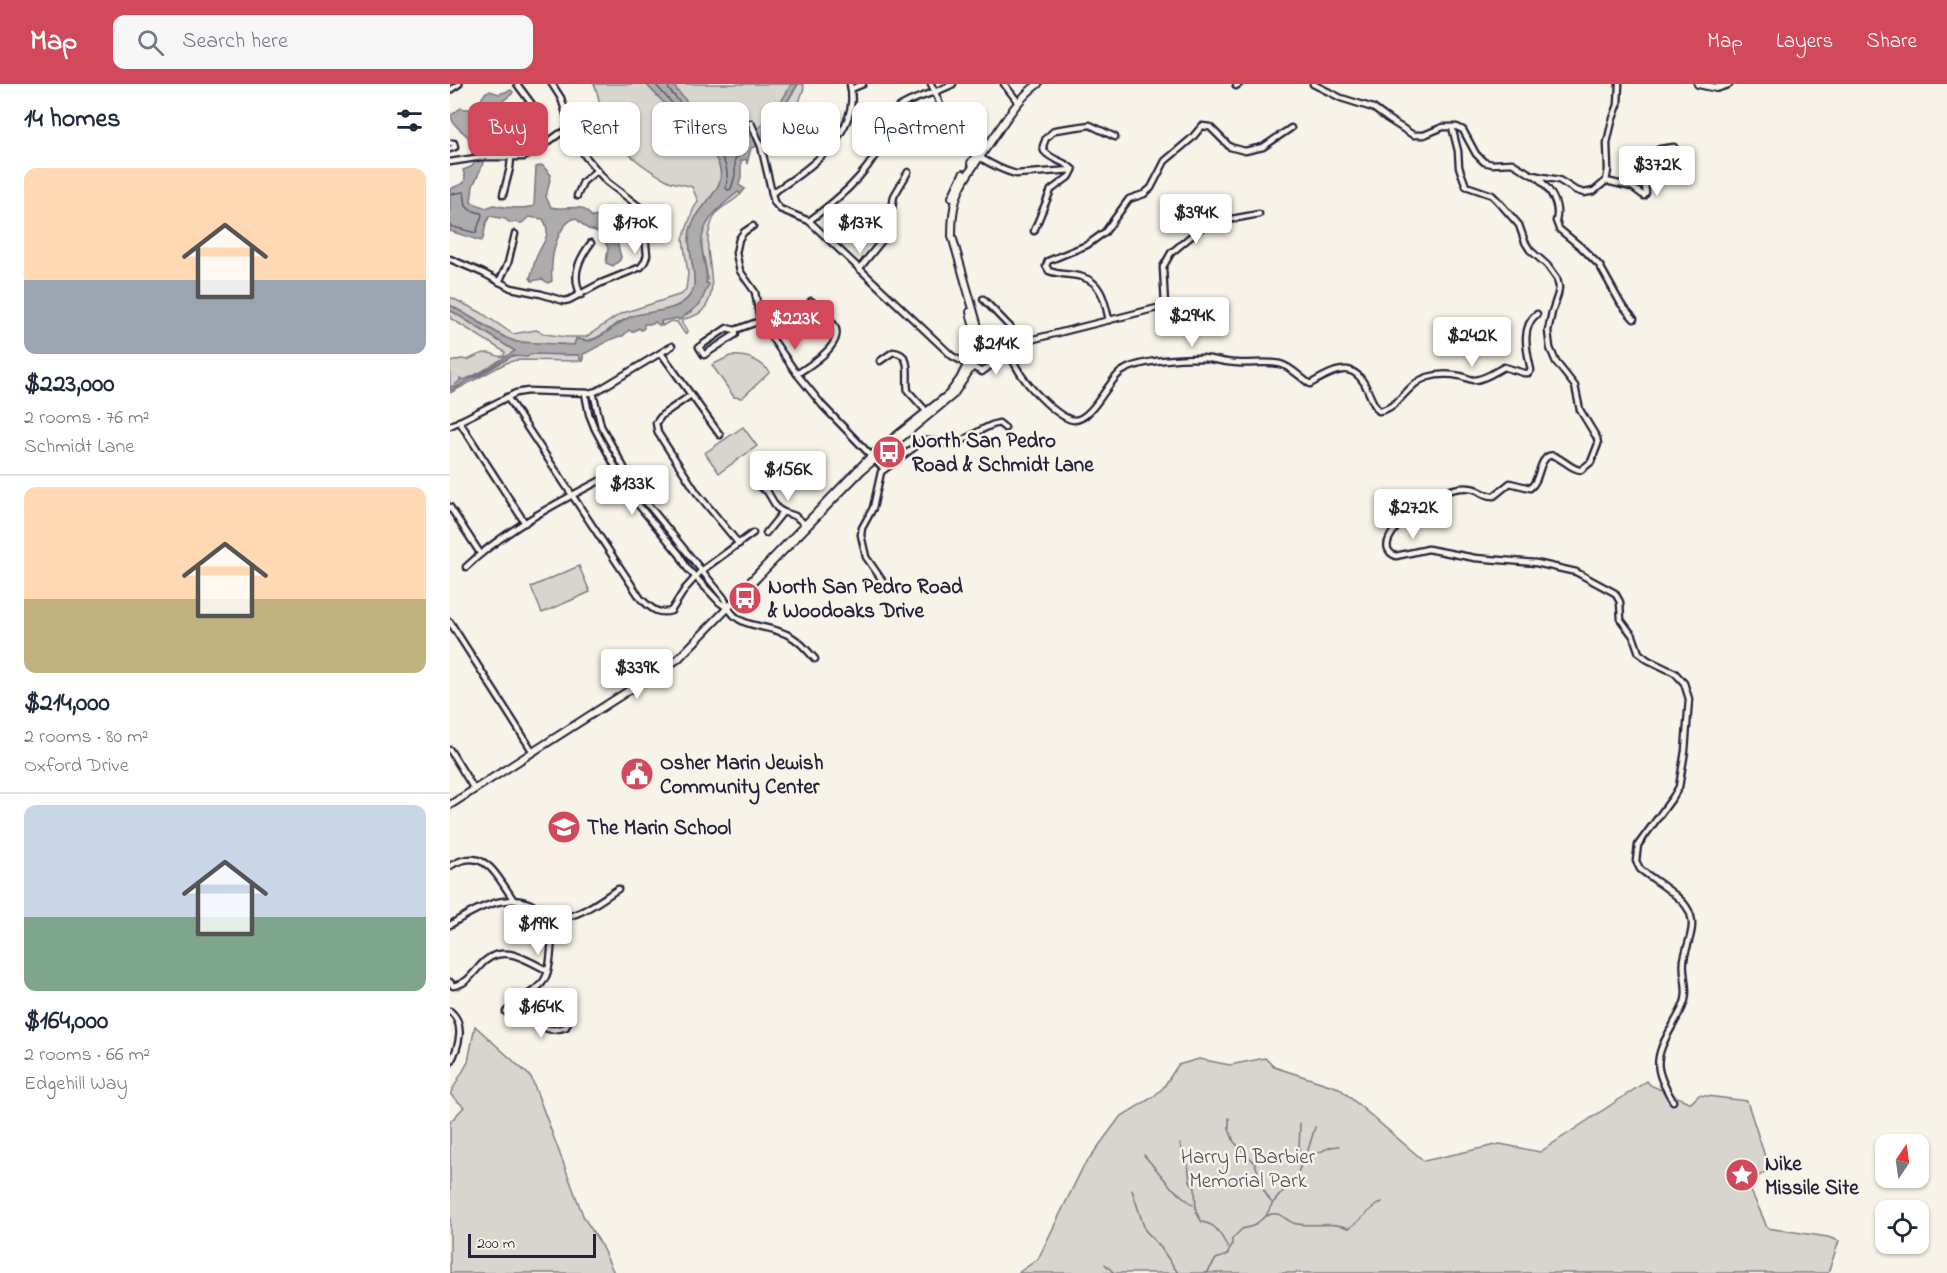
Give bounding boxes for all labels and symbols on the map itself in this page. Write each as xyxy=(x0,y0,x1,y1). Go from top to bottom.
pin: $372K xyxy=(1615,146,1699,197)
pin: $394K xyxy=(1154,194,1238,245)
pin: $170K xyxy=(593,204,677,255)
pin: $137K xyxy=(818,204,902,255)
pin: $294K xyxy=(1150,297,1234,348)
pin: $223K xyxy=(753,300,837,351)
pin: $242K xyxy=(1430,317,1514,368)
pin: $214K xyxy=(954,325,1038,376)
place label: North San Pedro Road & Schmidt Lane xyxy=(912,427,1094,481)
bus stop icon: North San Pedro Road & Schmidt Lane xyxy=(871,434,907,470)
pin: $156K xyxy=(746,451,830,502)
pin: $133K xyxy=(590,465,674,516)
pin: $272K xyxy=(1371,489,1455,540)
place label: North San Pedro Road & Woodoaks Drive xyxy=(767,573,963,627)
bus stop icon: North San Pedro Road & Woodoaks Drive xyxy=(727,580,763,616)
pin: $339K xyxy=(595,649,679,700)
place label: Osher Marin Jewish Community Center xyxy=(660,749,824,805)
public building icon: Osher Marin Jewish Community Center xyxy=(619,756,655,792)
school or university icon: The Marin School xyxy=(546,809,582,845)
place label: The Marin School xyxy=(587,814,732,844)
pin: $199K xyxy=(496,905,580,956)
pin: $164K xyxy=(499,988,583,1039)
north arrow xyxy=(1875,1134,1929,1188)
park label: Harry A Barbier Memorial Park xyxy=(1181,1143,1316,1197)
place label: Nike Missile Site xyxy=(1765,1150,1859,1204)
place icon: Nike Missile Site xyxy=(1724,1157,1760,1193)
scale bar xyxy=(468,1231,596,1258)

